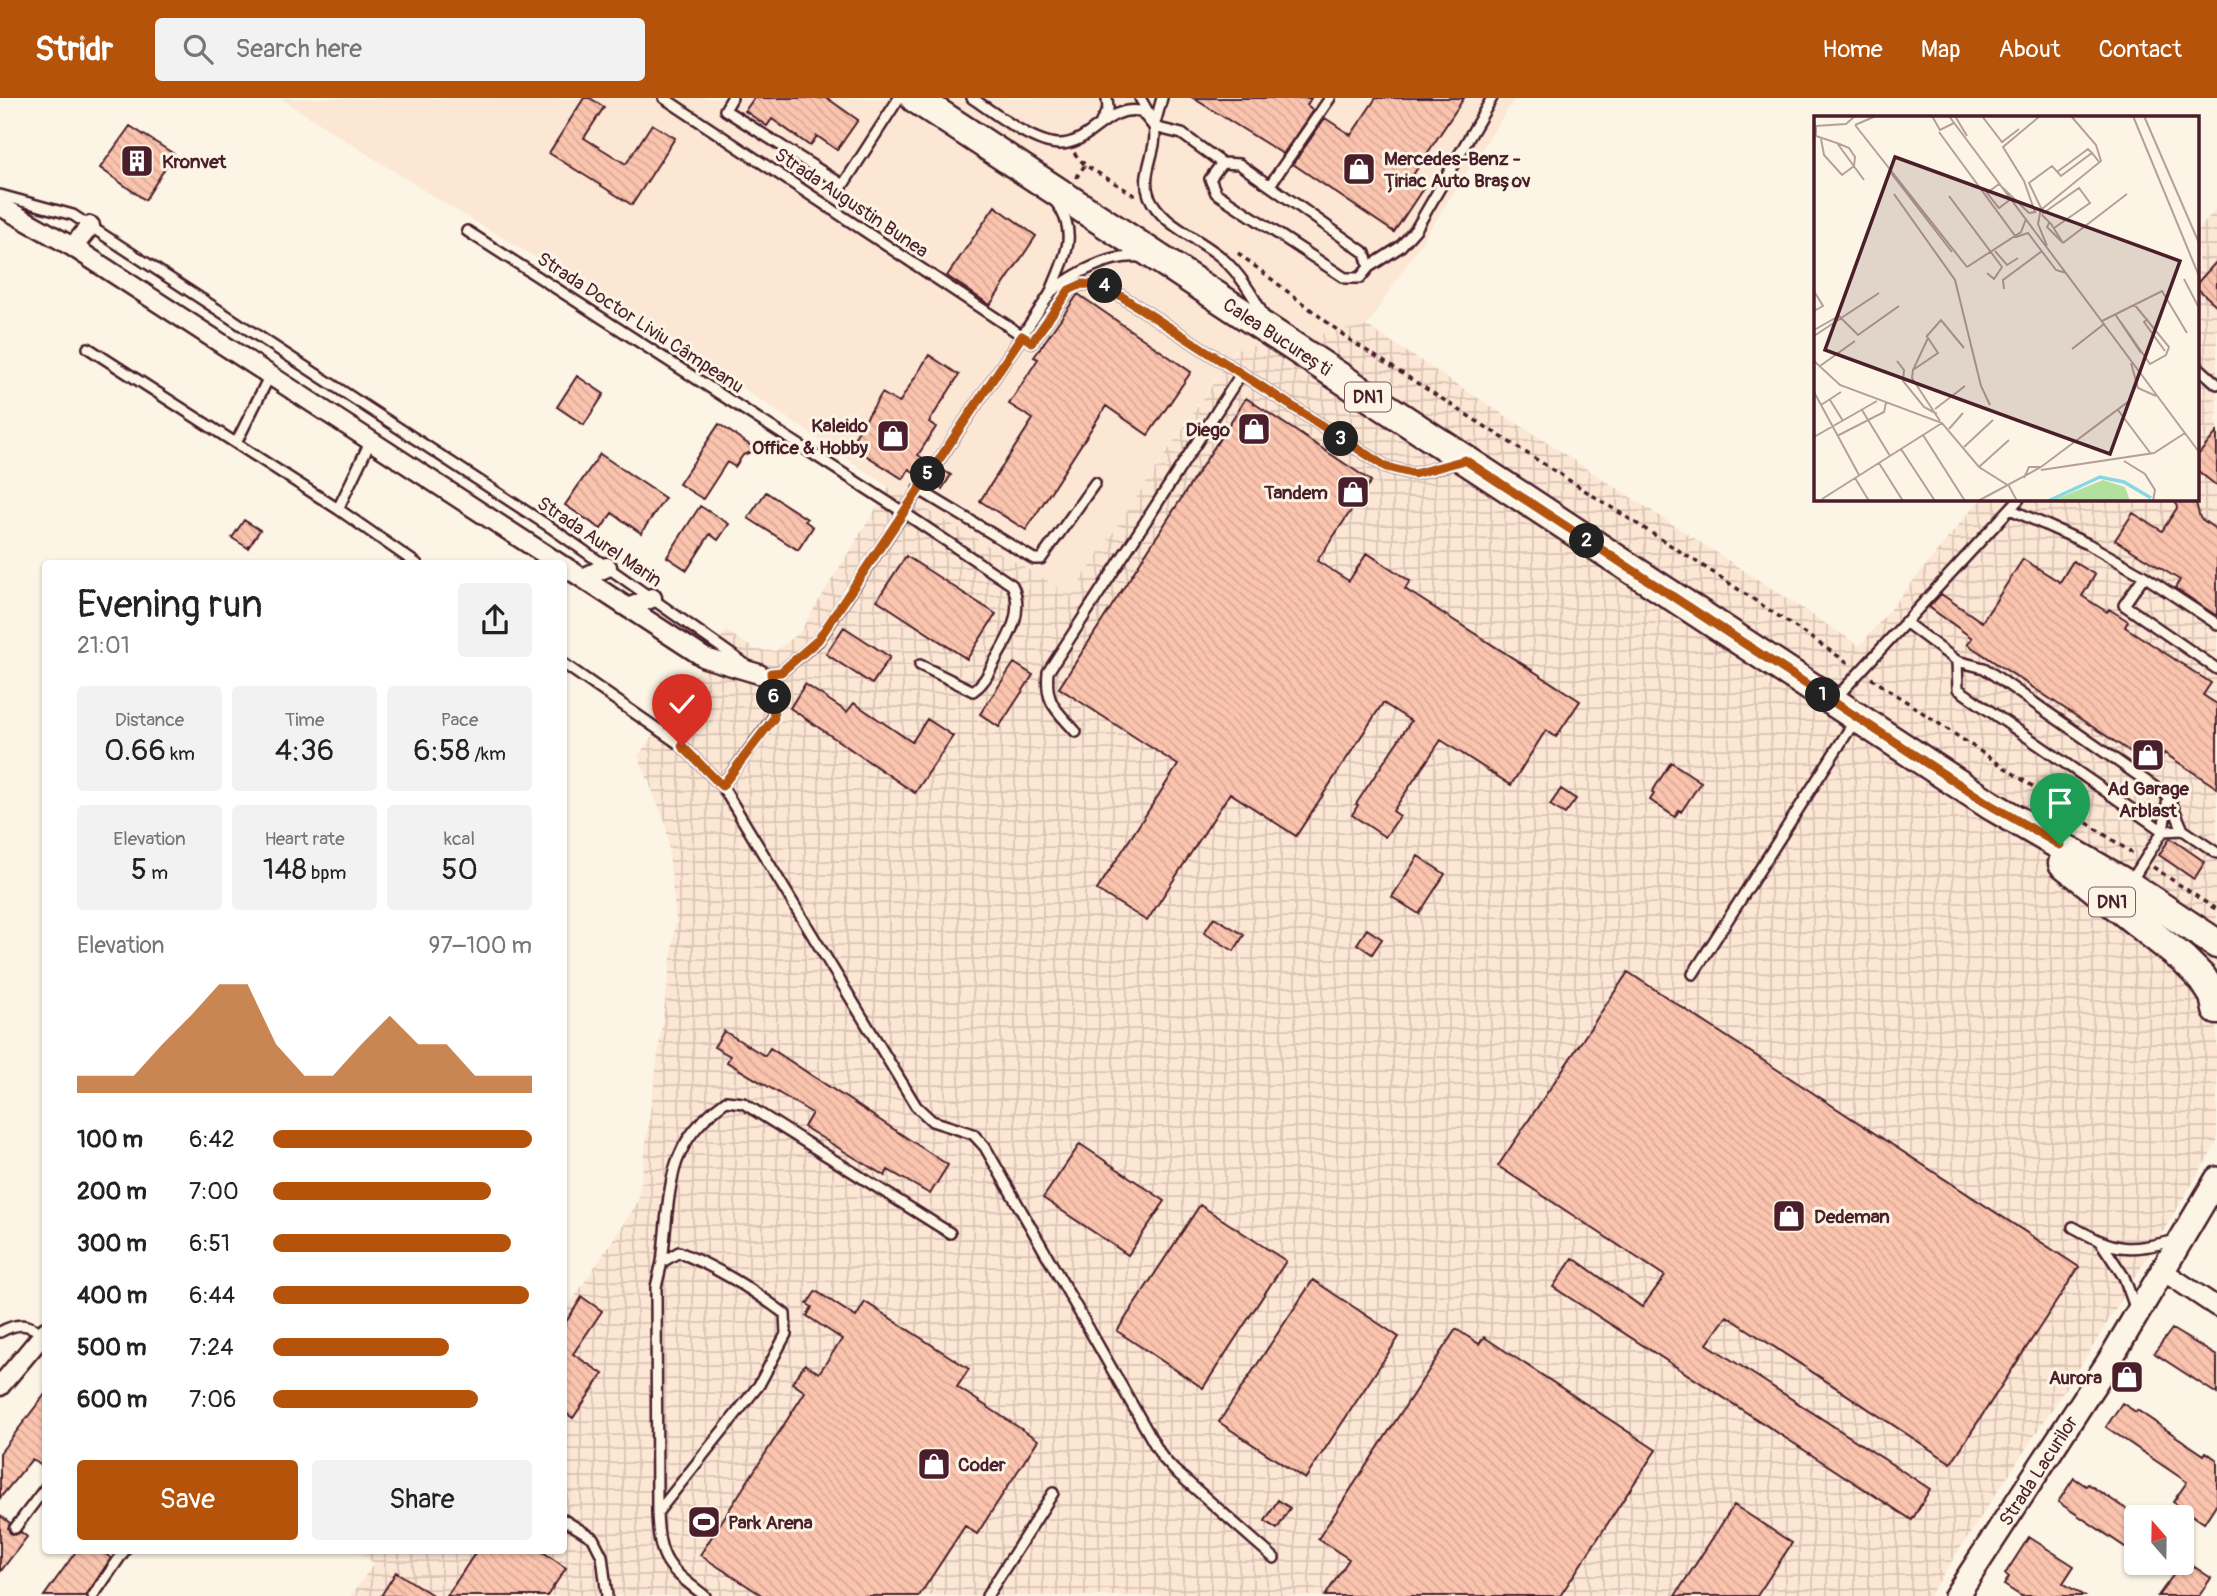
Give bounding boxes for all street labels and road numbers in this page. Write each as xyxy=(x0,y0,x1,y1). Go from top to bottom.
street label: Strada Augustin Bunea xyxy=(770,142,933,263)
street label: Strada Doctor Liviu Câmpeanu xyxy=(533,247,748,399)
street label: Calea București xyxy=(1218,293,1336,382)
road number: DN1 xyxy=(1345,382,1391,412)
street label: Strada Aurel Marin xyxy=(532,491,666,592)
road number: DN1 xyxy=(2089,888,2135,916)
street label: Strada Lacurilor xyxy=(1994,1411,2084,1531)

